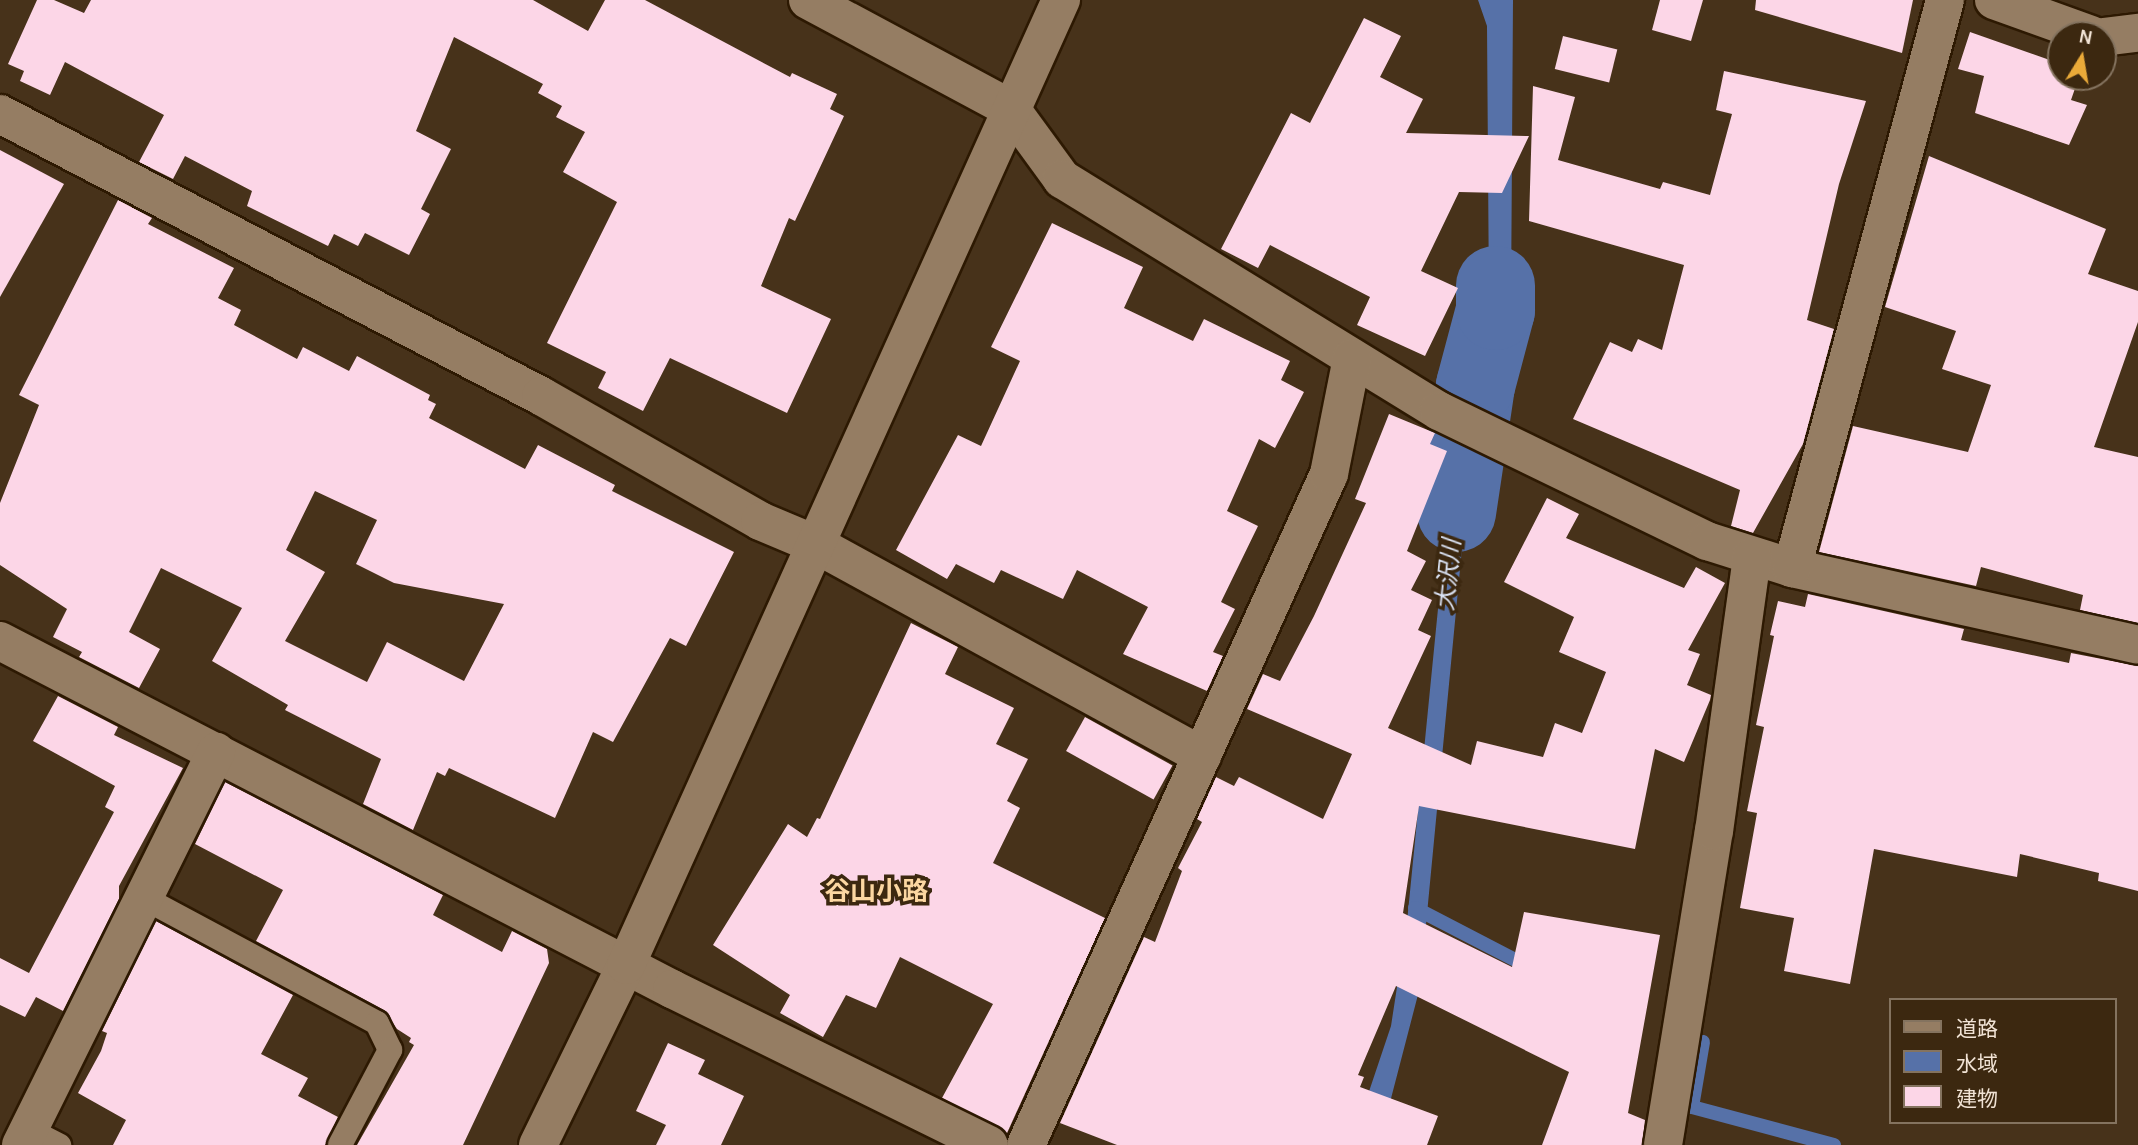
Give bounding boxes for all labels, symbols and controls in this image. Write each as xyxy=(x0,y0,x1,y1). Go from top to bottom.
north arrow xyxy=(2047,21,2117,91)
text: N xyxy=(2077,25,2094,49)
water label: 大沢川 xyxy=(1431,538,1467,612)
district label: 谷山小路 xyxy=(824,876,928,908)
legend xyxy=(1890,998,2117,1124)
text: 道路 xyxy=(1956,1017,1998,1041)
text: 水域 xyxy=(1956,1052,1998,1076)
text: 建物 xyxy=(1956,1087,1998,1111)

